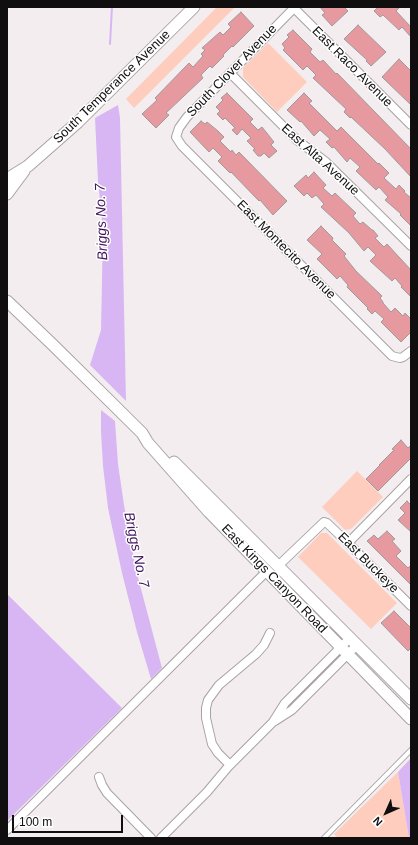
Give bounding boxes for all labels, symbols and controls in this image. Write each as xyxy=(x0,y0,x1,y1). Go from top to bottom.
street label: South Clover Avenue xyxy=(184,21,280,121)
street label: East Raco Avenue xyxy=(308,23,396,111)
street label: South Temperance Avenue xyxy=(50,27,174,147)
street label: East Alta Avenue xyxy=(278,121,362,199)
water label: Briggs No. 7 xyxy=(92,183,112,261)
street label: East Montecito Avenue xyxy=(233,197,339,303)
water label: Briggs No. 7 xyxy=(120,511,152,589)
street label: East Kings Canyon Road xyxy=(218,521,330,637)
street label: East Buckeye xyxy=(334,529,402,597)
north arrow xyxy=(366,793,406,833)
scale bar xyxy=(14,807,125,833)
text: N xyxy=(370,814,385,829)
text: 100 m xyxy=(19,815,52,829)

